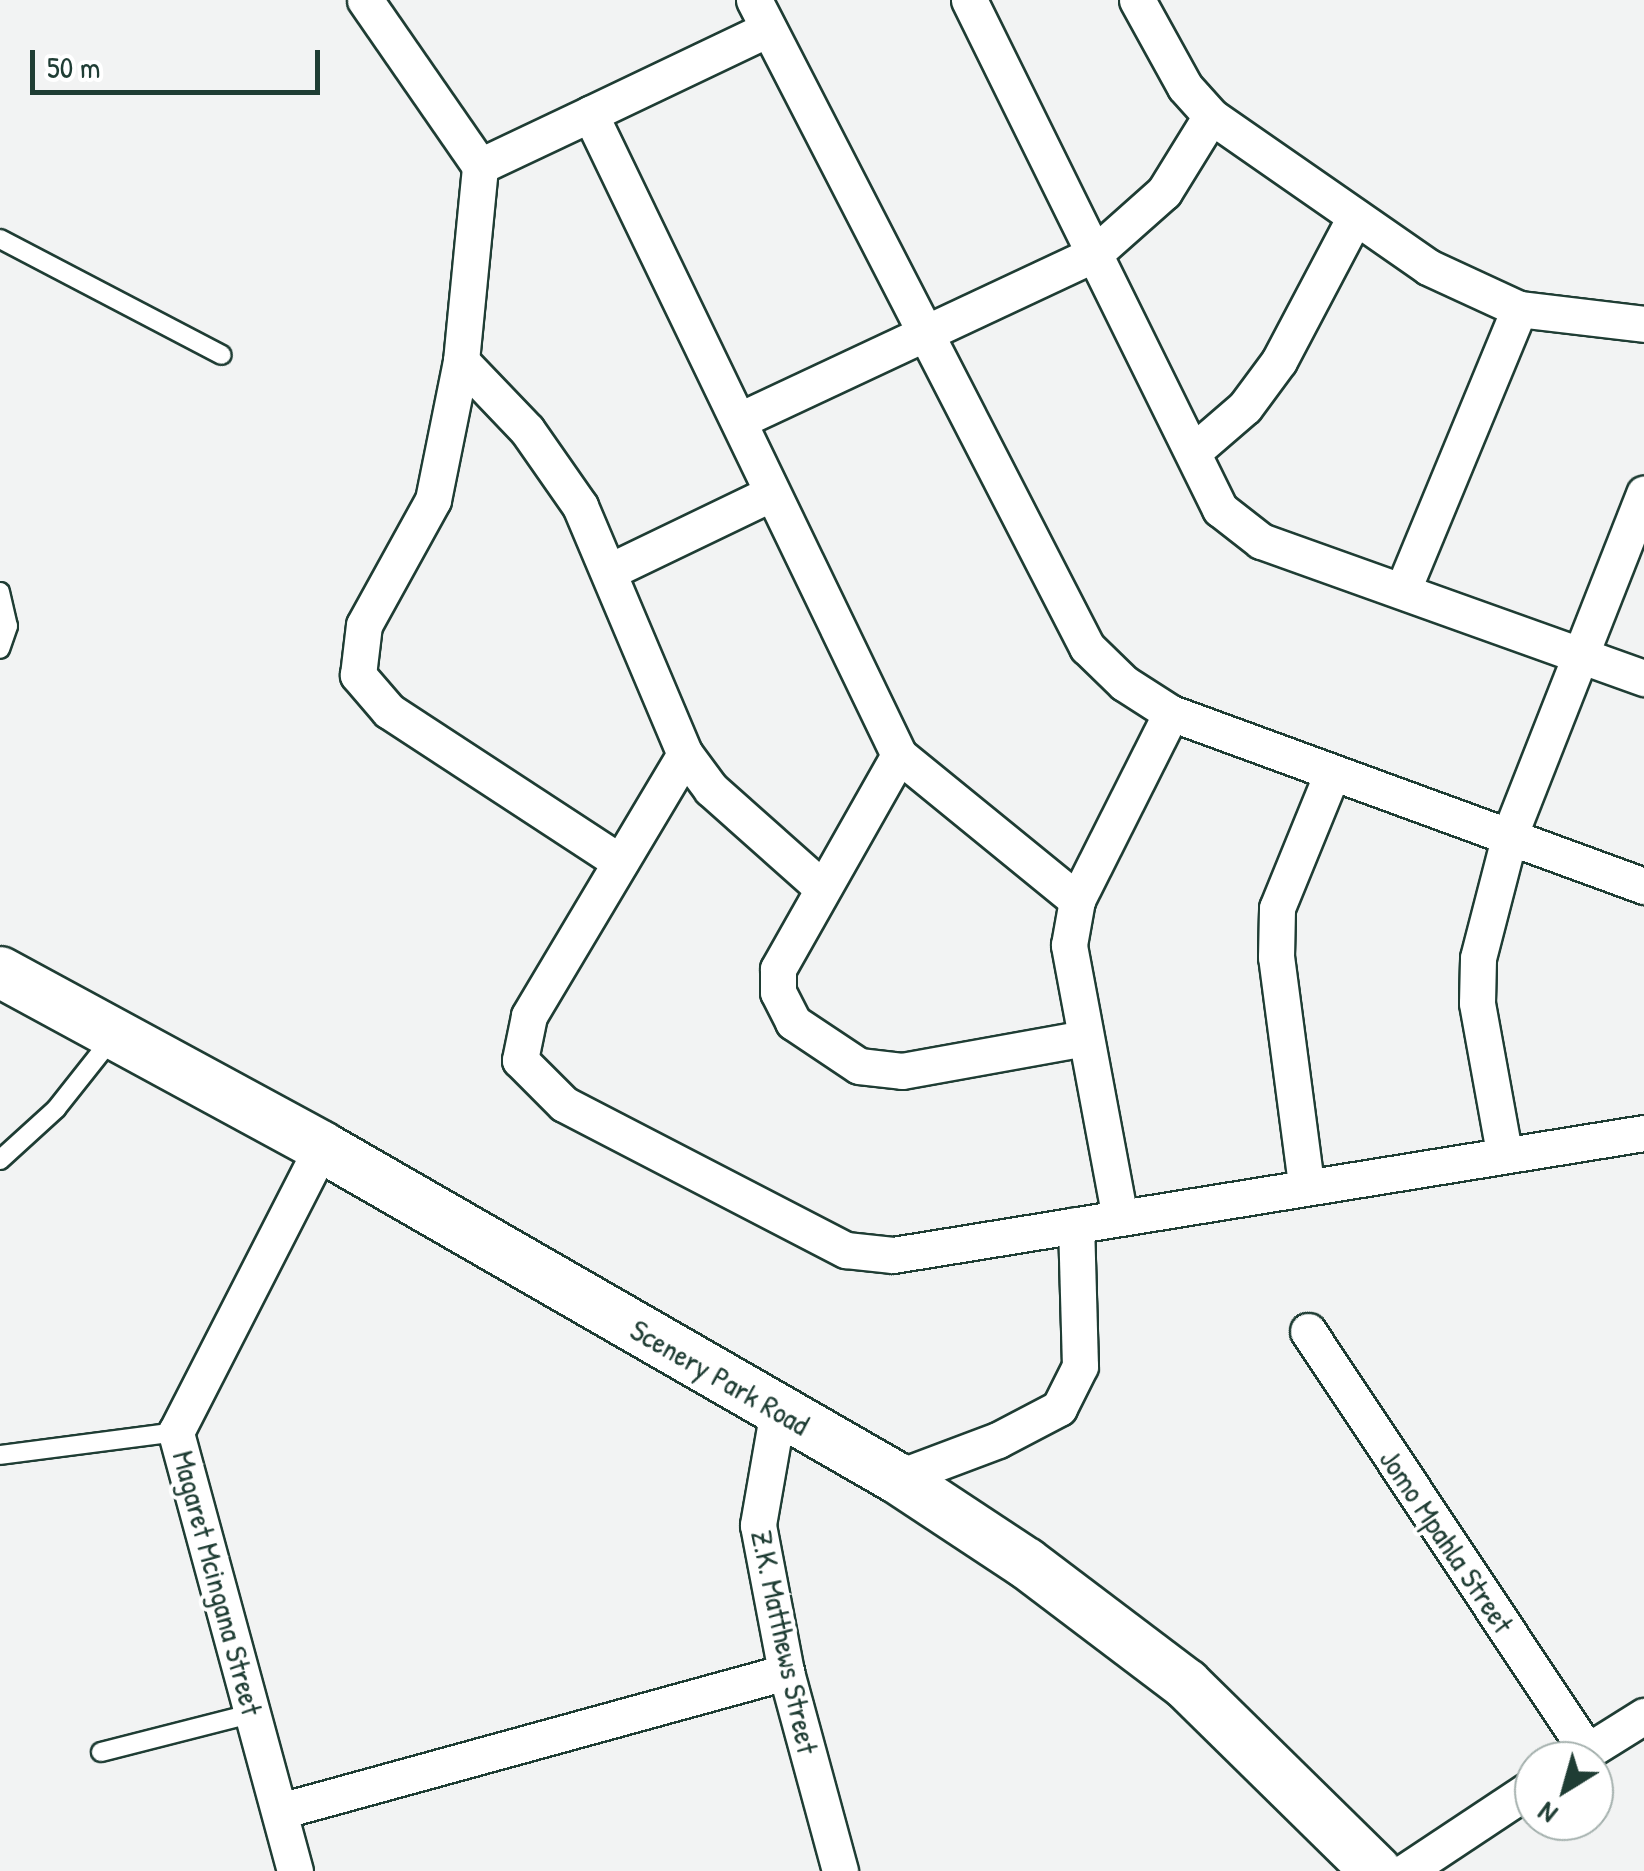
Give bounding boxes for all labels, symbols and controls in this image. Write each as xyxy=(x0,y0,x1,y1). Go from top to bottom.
scale bar xyxy=(35,30,325,92)
text: 50 m xyxy=(47,47,100,87)
street label: Scenery Park Road xyxy=(624,1311,816,1443)
street label: Jomo Mpahla Street xyxy=(1372,1442,1522,1640)
street label: Magaret Mcingana Street xyxy=(165,1447,271,1719)
street label: Z.K. Matthews Street xyxy=(744,1527,826,1757)
north arrow xyxy=(1514,1741,1614,1841)
text: N xyxy=(1530,1794,1565,1833)

